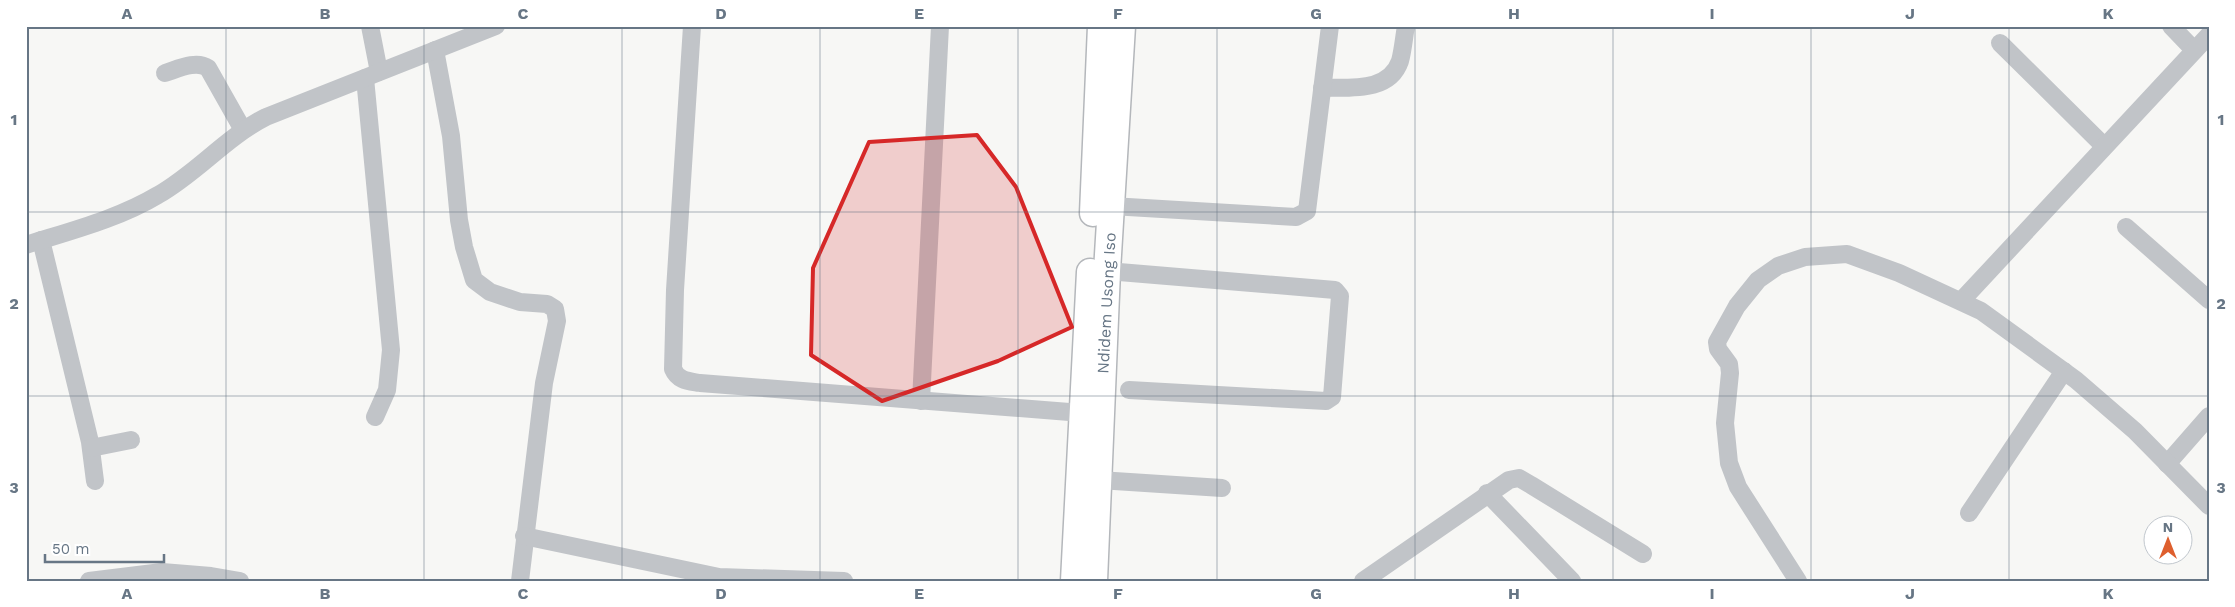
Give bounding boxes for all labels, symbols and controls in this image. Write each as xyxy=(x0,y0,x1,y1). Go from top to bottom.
text: A xyxy=(122,4,133,23)
text: B xyxy=(320,4,331,23)
text: C xyxy=(518,4,529,23)
text: D xyxy=(715,4,727,23)
text: E xyxy=(914,4,924,23)
text: F xyxy=(1113,4,1123,23)
text: G xyxy=(1310,4,1322,23)
text: H xyxy=(1508,4,1520,23)
text: I xyxy=(1709,4,1715,23)
text: J xyxy=(1905,4,1915,23)
text: K xyxy=(2102,4,2114,23)
text: 1 xyxy=(11,110,17,129)
text: 1 xyxy=(2218,110,2224,129)
street label: Ndidem Usong Iso xyxy=(1093,232,1120,374)
text: 2 xyxy=(9,294,19,313)
text: 2 xyxy=(2216,294,2226,313)
text: 3 xyxy=(9,478,19,497)
text: 3 xyxy=(2216,478,2226,497)
north arrow xyxy=(2142,514,2192,564)
text: N xyxy=(2163,519,2173,535)
scale bar xyxy=(45,532,164,564)
text: 50 m xyxy=(52,540,89,558)
text: A xyxy=(122,584,133,603)
text: B xyxy=(320,584,331,603)
text: C xyxy=(518,584,529,603)
text: D xyxy=(715,584,727,603)
text: E xyxy=(914,584,924,603)
text: F xyxy=(1113,584,1123,603)
text: G xyxy=(1310,584,1322,603)
text: H xyxy=(1508,584,1520,603)
text: I xyxy=(1709,584,1715,603)
text: J xyxy=(1905,584,1915,603)
text: K xyxy=(2102,584,2114,603)

